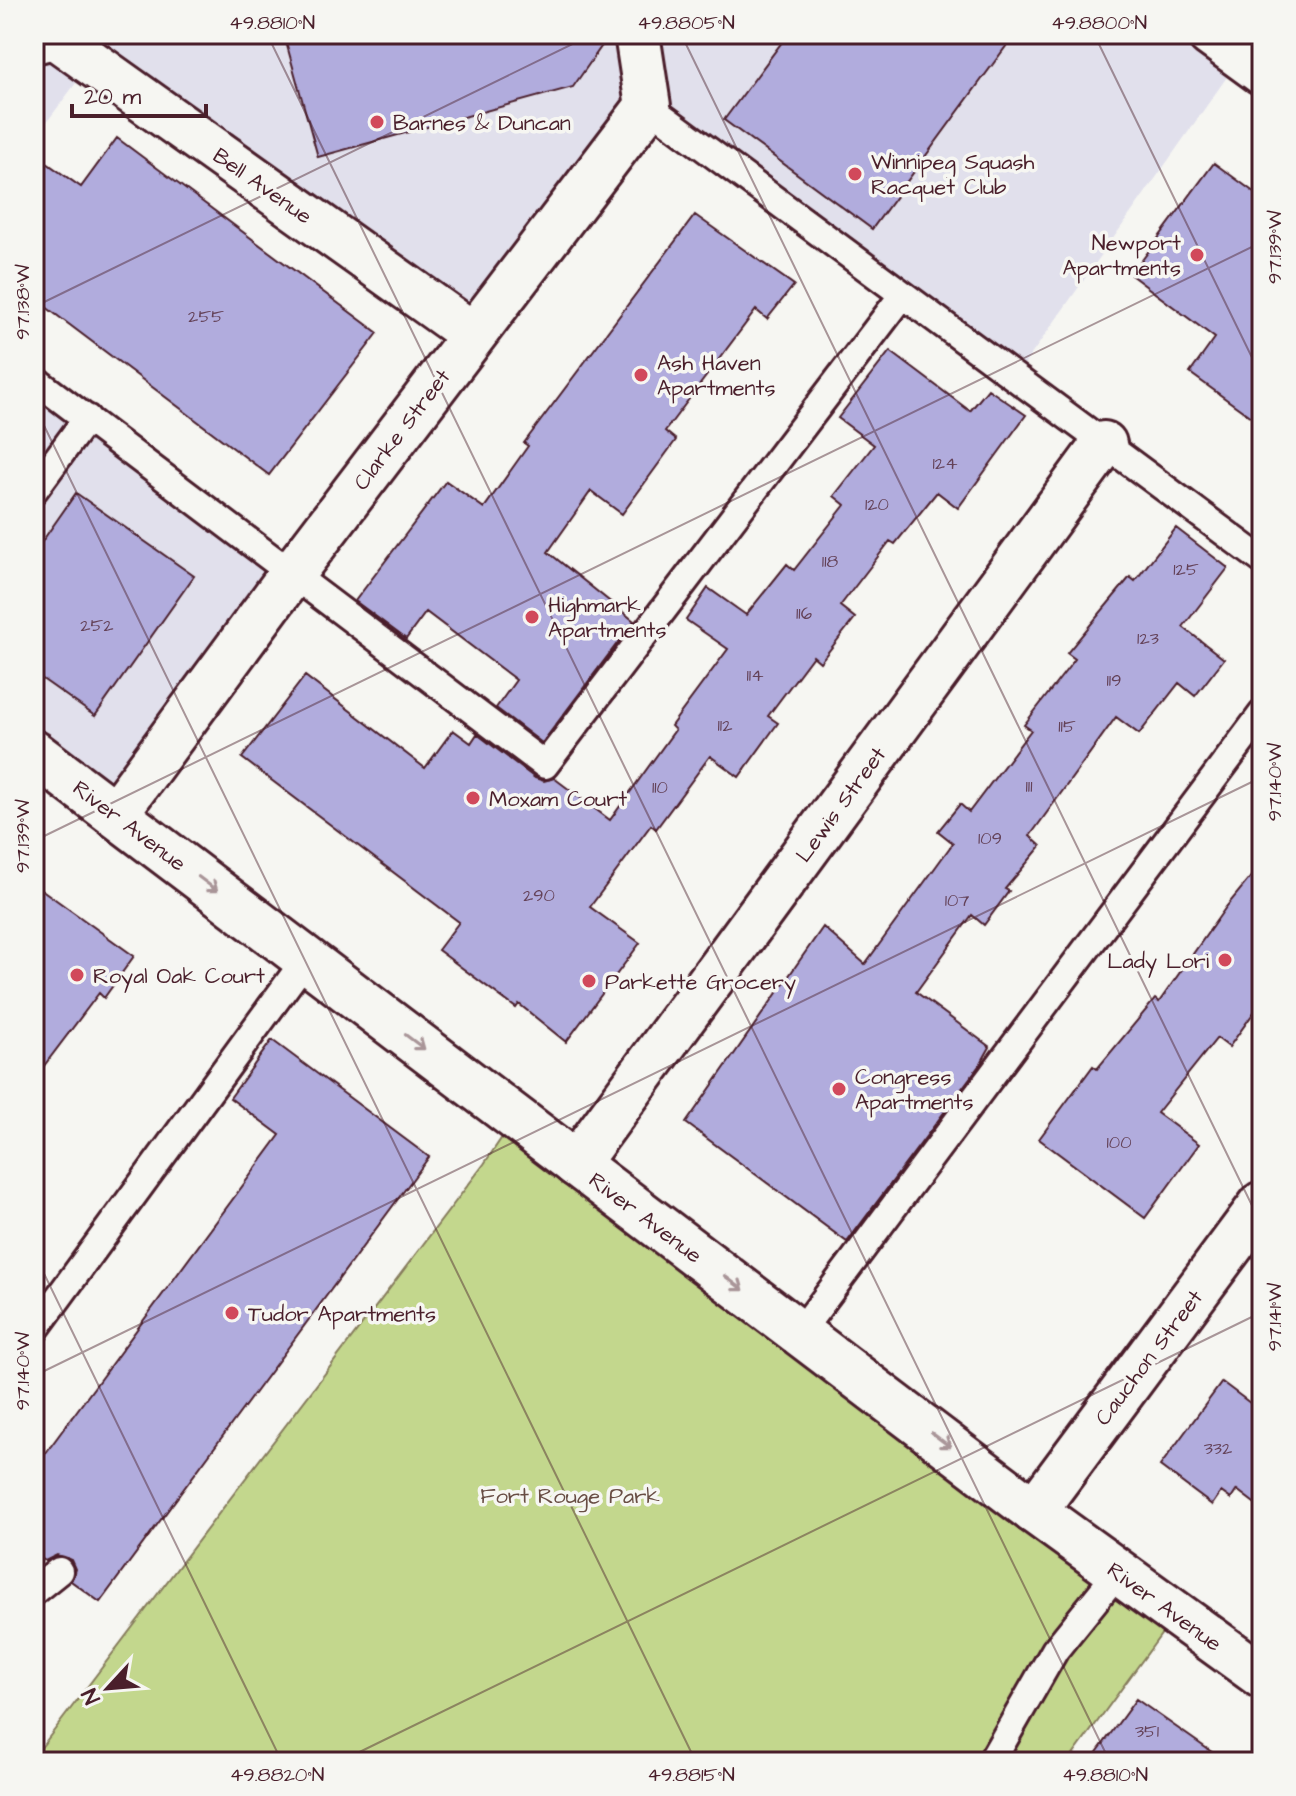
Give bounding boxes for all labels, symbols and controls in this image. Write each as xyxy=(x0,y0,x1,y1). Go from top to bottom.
text: 49.8810°N xyxy=(229,9,315,37)
text: 49.8805°N xyxy=(637,9,735,37)
text: 49.8800°N xyxy=(1051,9,1147,37)
scale bar xyxy=(72,68,206,118)
text: 20 m xyxy=(84,80,141,114)
place label: Barnes & Duncan xyxy=(393,108,571,139)
marker: Barnes & Duncan xyxy=(368,113,386,131)
street label: Bell Avenue xyxy=(206,141,318,232)
place label: Winnipeg Squash Racquet Club xyxy=(871,147,1034,203)
marker: Winnipeg Squash Racquet Club xyxy=(846,165,864,183)
text: 97.139°W xyxy=(1261,210,1289,284)
place label: Newport Apartments xyxy=(1062,228,1181,284)
marker: Newport Apartments xyxy=(1188,246,1206,264)
text: 97.138°W xyxy=(9,264,37,340)
house number: 255 xyxy=(188,304,224,329)
place label: Ash Haven Apartments xyxy=(657,348,776,404)
street label: Clarke Street xyxy=(346,363,458,497)
marker: Ash Haven Apartments xyxy=(632,366,650,384)
house number: 124 xyxy=(933,451,957,476)
house number: 120 xyxy=(865,492,889,517)
house number: 118 xyxy=(822,549,838,574)
house number: 125 xyxy=(1173,557,1199,582)
place label: Highmark Apartments xyxy=(548,590,667,646)
house number: 116 xyxy=(796,601,812,626)
marker: Highmark Apartments xyxy=(523,608,541,626)
house number: 252 xyxy=(80,613,114,638)
house number: 123 xyxy=(1137,626,1159,651)
house number: 114 xyxy=(747,663,763,688)
house number: 119 xyxy=(1107,668,1121,693)
house number: 112 xyxy=(718,713,733,738)
house number: 115 xyxy=(1058,714,1076,739)
street label: Lewis Street xyxy=(789,741,894,869)
text: 97.140°W xyxy=(1261,743,1289,821)
street label: River Avenue xyxy=(66,773,192,879)
house number: 111 xyxy=(1026,774,1032,799)
house number: 110 xyxy=(652,775,668,800)
place label: Moxam Court xyxy=(489,784,627,815)
marker: Moxam Court xyxy=(464,789,482,807)
text: 97.139°W xyxy=(9,799,37,873)
house number: 109 xyxy=(978,826,1002,851)
one-way arrow xyxy=(197,876,218,893)
house number: 290 xyxy=(523,883,555,908)
house number: 107 xyxy=(945,888,969,913)
place label: Lady Lori xyxy=(1107,946,1209,978)
marker: Lady Lori xyxy=(1216,951,1234,969)
place label: Royal Oak Court xyxy=(93,961,265,993)
marker: Royal Oak Court xyxy=(68,966,86,984)
place label: Parkette Grocery xyxy=(605,967,796,999)
marker: Parkette Grocery xyxy=(580,972,598,990)
one-way arrow xyxy=(404,1033,425,1050)
place label: Congress Apartments xyxy=(855,1062,974,1118)
marker: Congress Apartments xyxy=(830,1080,848,1098)
house number: 100 xyxy=(1106,1130,1132,1155)
street label: River Avenue xyxy=(582,1165,708,1271)
one-way arrow xyxy=(723,1274,744,1291)
street label: Cauchon Street xyxy=(1088,1283,1211,1432)
text: 97.141°W xyxy=(1261,1283,1289,1351)
place label: Tudor Apartments xyxy=(248,1299,436,1330)
marker: Tudor Apartments xyxy=(223,1304,241,1322)
text: 97.140°W xyxy=(9,1332,37,1410)
one-way arrow xyxy=(930,1432,951,1449)
house number: 332 xyxy=(1204,1436,1233,1461)
park label: Fort Rouge Park xyxy=(480,1481,660,1513)
street label: River Avenue xyxy=(1101,1555,1228,1659)
north arrow xyxy=(68,1648,148,1728)
text: N xyxy=(74,1683,108,1709)
house number: 351 xyxy=(1135,1719,1159,1744)
text: 49.8820°N xyxy=(230,1761,324,1789)
text: 49.8815°N xyxy=(647,1761,735,1789)
text: 49.8810°N xyxy=(1062,1761,1148,1789)

